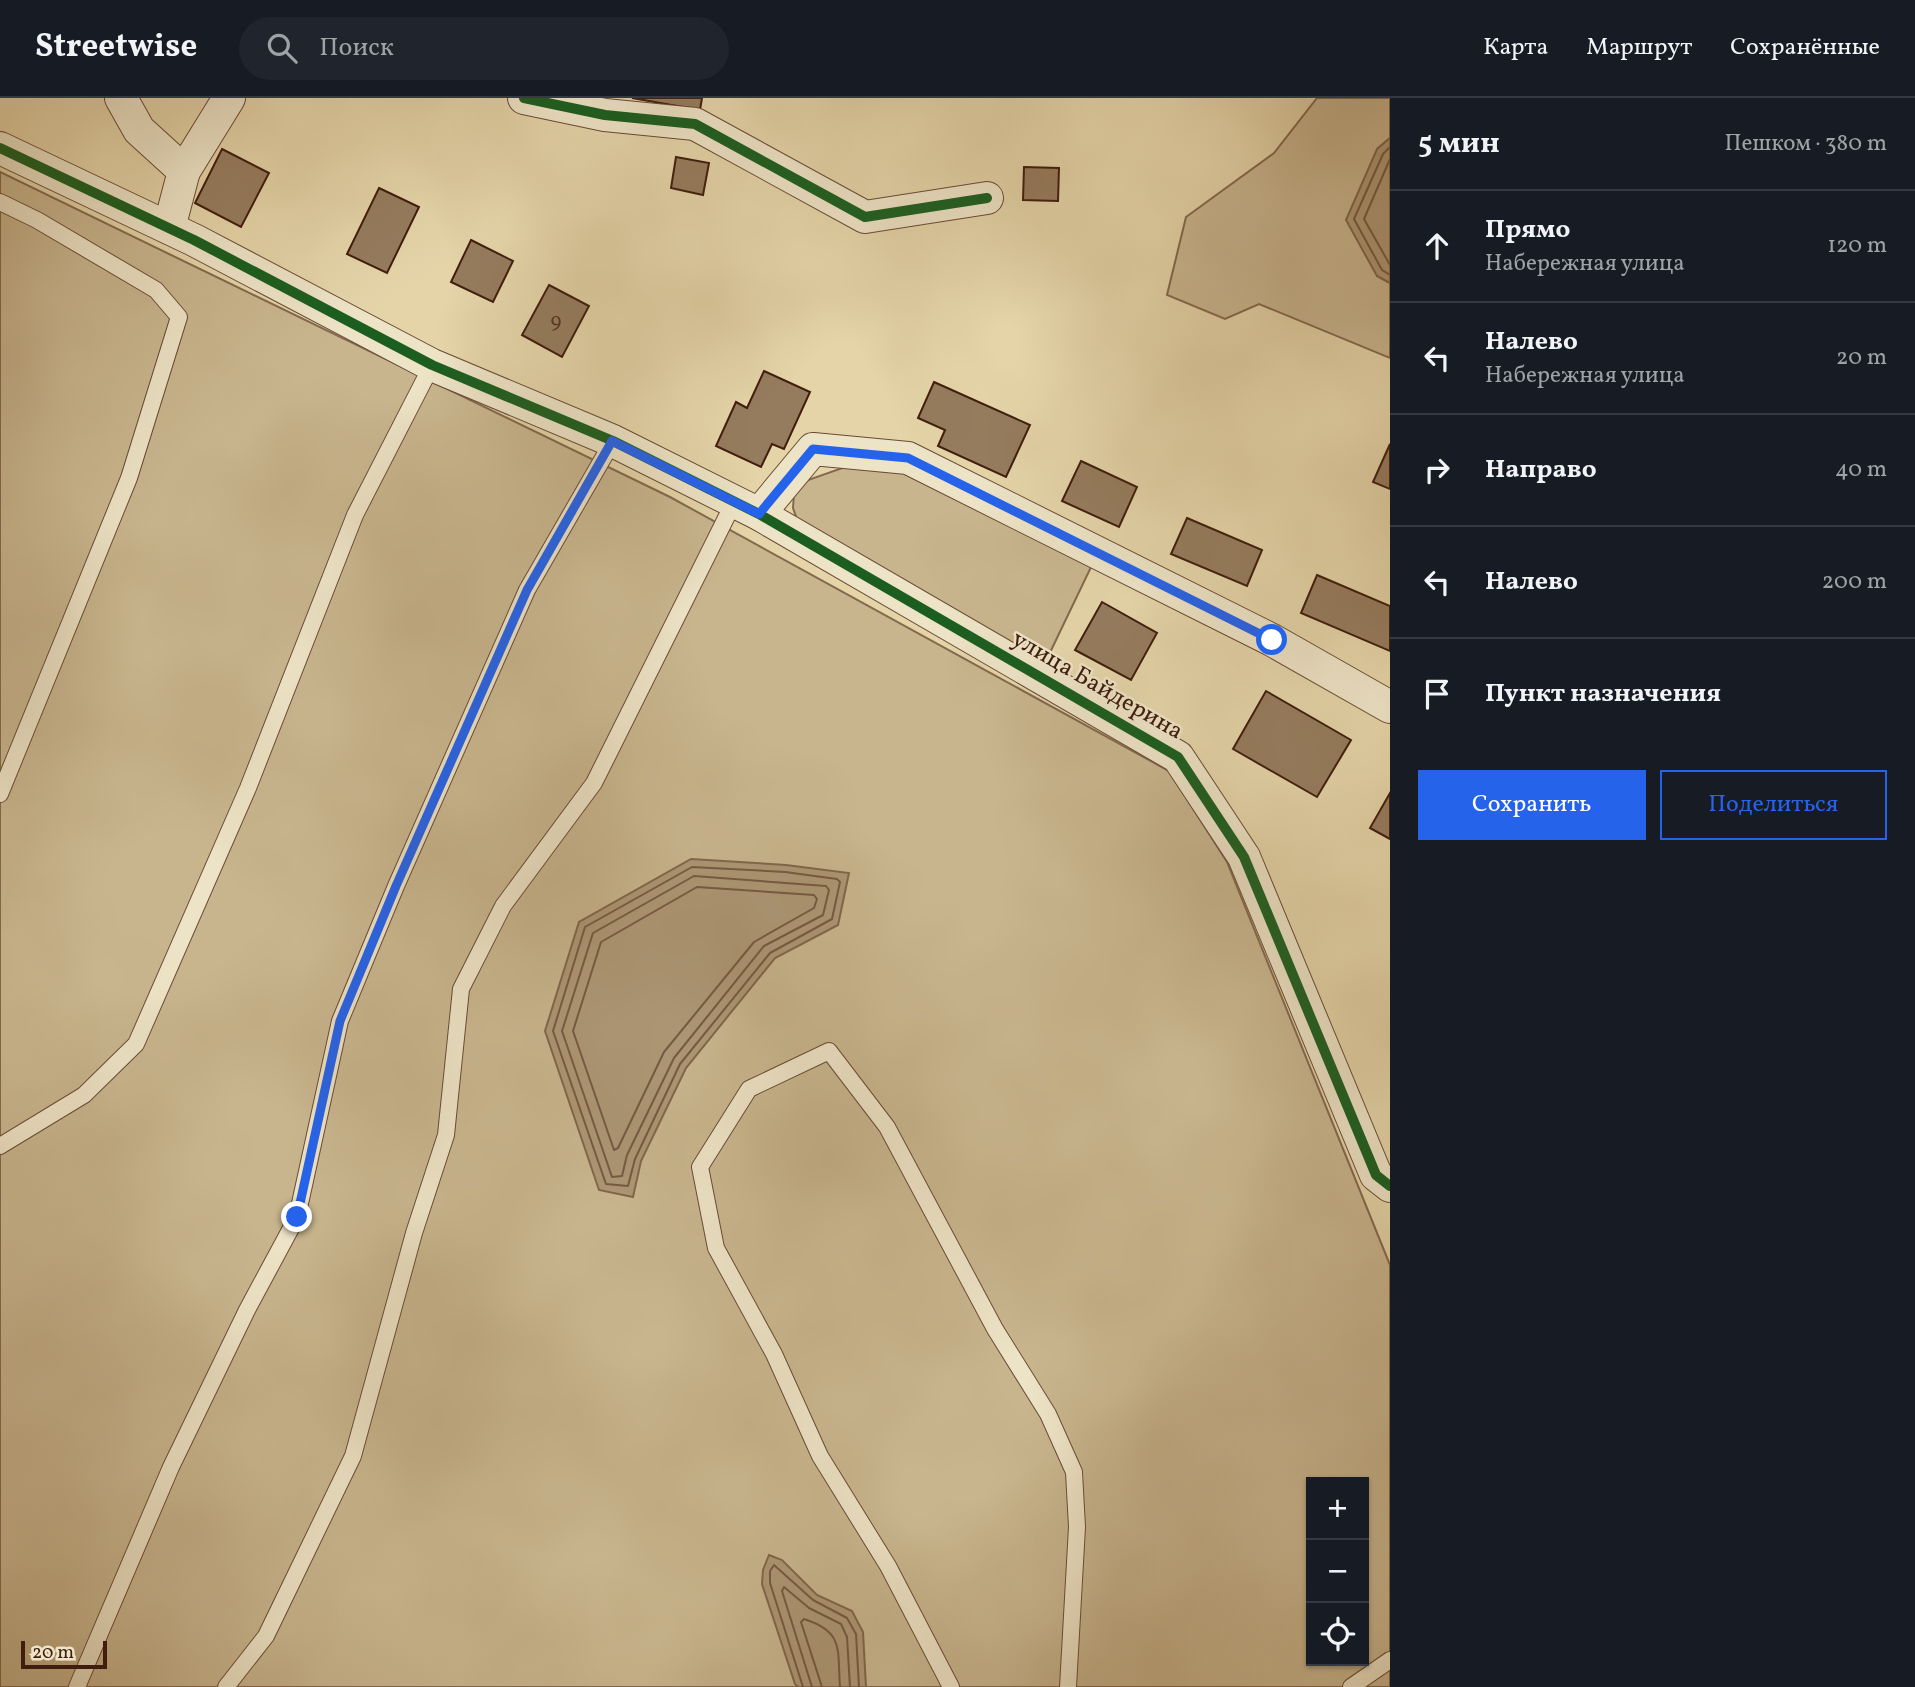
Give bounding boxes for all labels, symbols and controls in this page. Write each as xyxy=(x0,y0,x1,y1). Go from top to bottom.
search box xyxy=(239,17,729,80)
text: Streetwise xyxy=(35,25,197,71)
icon: search xyxy=(263,29,301,67)
text: Поиск xyxy=(319,30,394,66)
text: Карта xyxy=(1483,31,1548,65)
text: Маршрут xyxy=(1586,31,1692,65)
text: Сохранённые xyxy=(1730,31,1880,65)
text: 5 мин xyxy=(1418,123,1500,165)
text: Пешком · 380 m xyxy=(1724,128,1887,160)
text: Прямо xyxy=(1485,212,1570,248)
icon: ahead xyxy=(1418,227,1456,265)
text: 120 m xyxy=(1827,230,1887,262)
text: Набережная улица xyxy=(1485,248,1685,280)
house number: 9 xyxy=(551,307,562,336)
text: Налево xyxy=(1485,324,1578,360)
icon: left xyxy=(1418,339,1456,377)
text: 20 m xyxy=(1836,342,1887,374)
text: Набережная улица xyxy=(1485,360,1685,392)
icon: right xyxy=(1418,451,1456,489)
text: Направо xyxy=(1485,452,1597,488)
text: 40 m xyxy=(1835,454,1887,486)
icon: left xyxy=(1418,563,1456,601)
text: Налево xyxy=(1485,564,1578,600)
text: 200 m xyxy=(1822,566,1887,598)
street label: улица Байдерина xyxy=(1005,623,1189,749)
route start xyxy=(1256,624,1287,655)
icon: arrive xyxy=(1418,675,1456,713)
text: Пункт назначения xyxy=(1485,676,1721,712)
button: Сохранить xyxy=(1418,770,1646,840)
button: Поделиться xyxy=(1660,770,1887,840)
route end xyxy=(281,1201,312,1232)
map controls xyxy=(1306,1477,1369,1666)
button: + xyxy=(1306,1477,1369,1540)
button: − xyxy=(1306,1540,1369,1603)
button: locate xyxy=(1306,1603,1369,1666)
scale bar xyxy=(21,1638,107,1670)
text: 20 m xyxy=(32,1640,74,1666)

